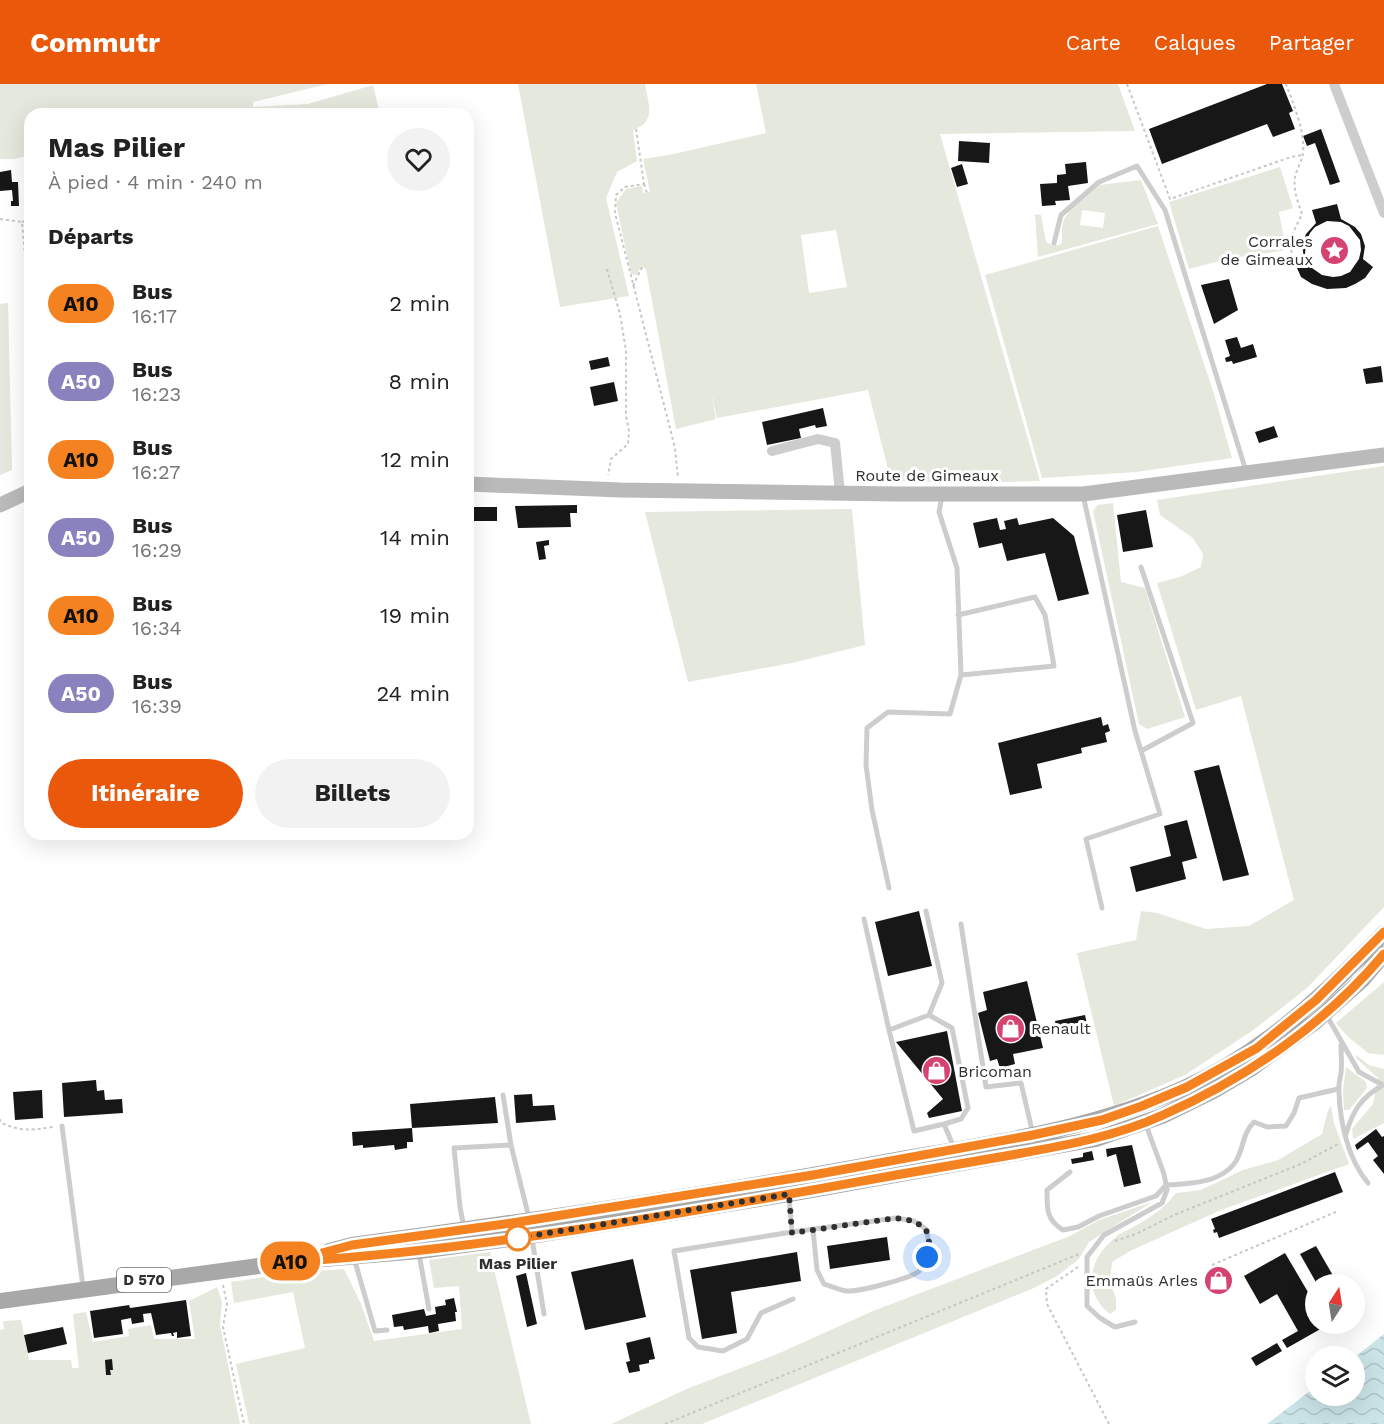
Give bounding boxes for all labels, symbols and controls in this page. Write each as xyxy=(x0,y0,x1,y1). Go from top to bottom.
text: Commutr xyxy=(30,26,160,59)
text: Carte xyxy=(1066,30,1121,55)
text: Calques xyxy=(1154,30,1236,55)
text: Partager xyxy=(1269,30,1354,55)
button: heart xyxy=(387,128,450,191)
text: Mas Pilier xyxy=(48,131,185,164)
text: À pied · 4 min · 240 m xyxy=(48,170,263,194)
text: Départs xyxy=(48,224,134,249)
place label: Corrales de Gimeaux xyxy=(1221,232,1313,269)
place icon: Corrales de Gimeaux xyxy=(1318,234,1350,266)
text: Bus xyxy=(132,279,172,304)
text: A10 xyxy=(63,291,99,316)
text: 2 min xyxy=(389,291,450,316)
text: 16:17 xyxy=(132,304,177,328)
text: Bus xyxy=(132,357,172,382)
text: A50 xyxy=(61,369,101,394)
text: 8 min xyxy=(389,369,450,394)
text: 16:23 xyxy=(132,382,181,406)
text: Bus xyxy=(132,435,172,460)
text: A10 xyxy=(63,447,99,472)
text: 12 min xyxy=(381,447,450,472)
text: 16:27 xyxy=(132,460,180,484)
street label: Route de Gimeaux xyxy=(855,466,999,485)
text: Bus xyxy=(132,513,172,538)
text: A50 xyxy=(61,525,101,550)
text: 14 min xyxy=(380,525,450,550)
text: 16:29 xyxy=(132,538,182,562)
text: Bus xyxy=(132,591,172,616)
text: A10 xyxy=(63,603,99,628)
text: 19 min xyxy=(380,603,450,628)
text: 16:34 xyxy=(132,616,182,640)
text: Bus xyxy=(132,669,172,694)
text: A50 xyxy=(61,681,101,706)
text: 24 min xyxy=(376,681,450,706)
text: 16:39 xyxy=(132,694,182,718)
button: Itinéraire xyxy=(48,759,243,828)
button: Billets xyxy=(255,759,450,828)
shop icon: Renault xyxy=(994,1012,1026,1044)
place label: Renault xyxy=(1031,1019,1091,1038)
shop icon: Bricoman xyxy=(921,1055,953,1087)
place label: Bricoman xyxy=(958,1062,1032,1081)
marker: Mas Pilier xyxy=(505,1225,531,1251)
line badge: A10 xyxy=(256,1242,324,1280)
your location xyxy=(912,1242,942,1272)
text: A10 xyxy=(272,1249,308,1274)
place label: Mas Pilier xyxy=(479,1254,557,1273)
shop icon: Emmaüs Arles xyxy=(1203,1264,1235,1296)
road number: D 570 xyxy=(117,1268,171,1292)
place label: Emmaüs Arles xyxy=(1085,1271,1198,1290)
north arrow xyxy=(1305,1274,1365,1334)
map controls xyxy=(1305,1274,1365,1406)
button: layers xyxy=(1305,1346,1365,1406)

